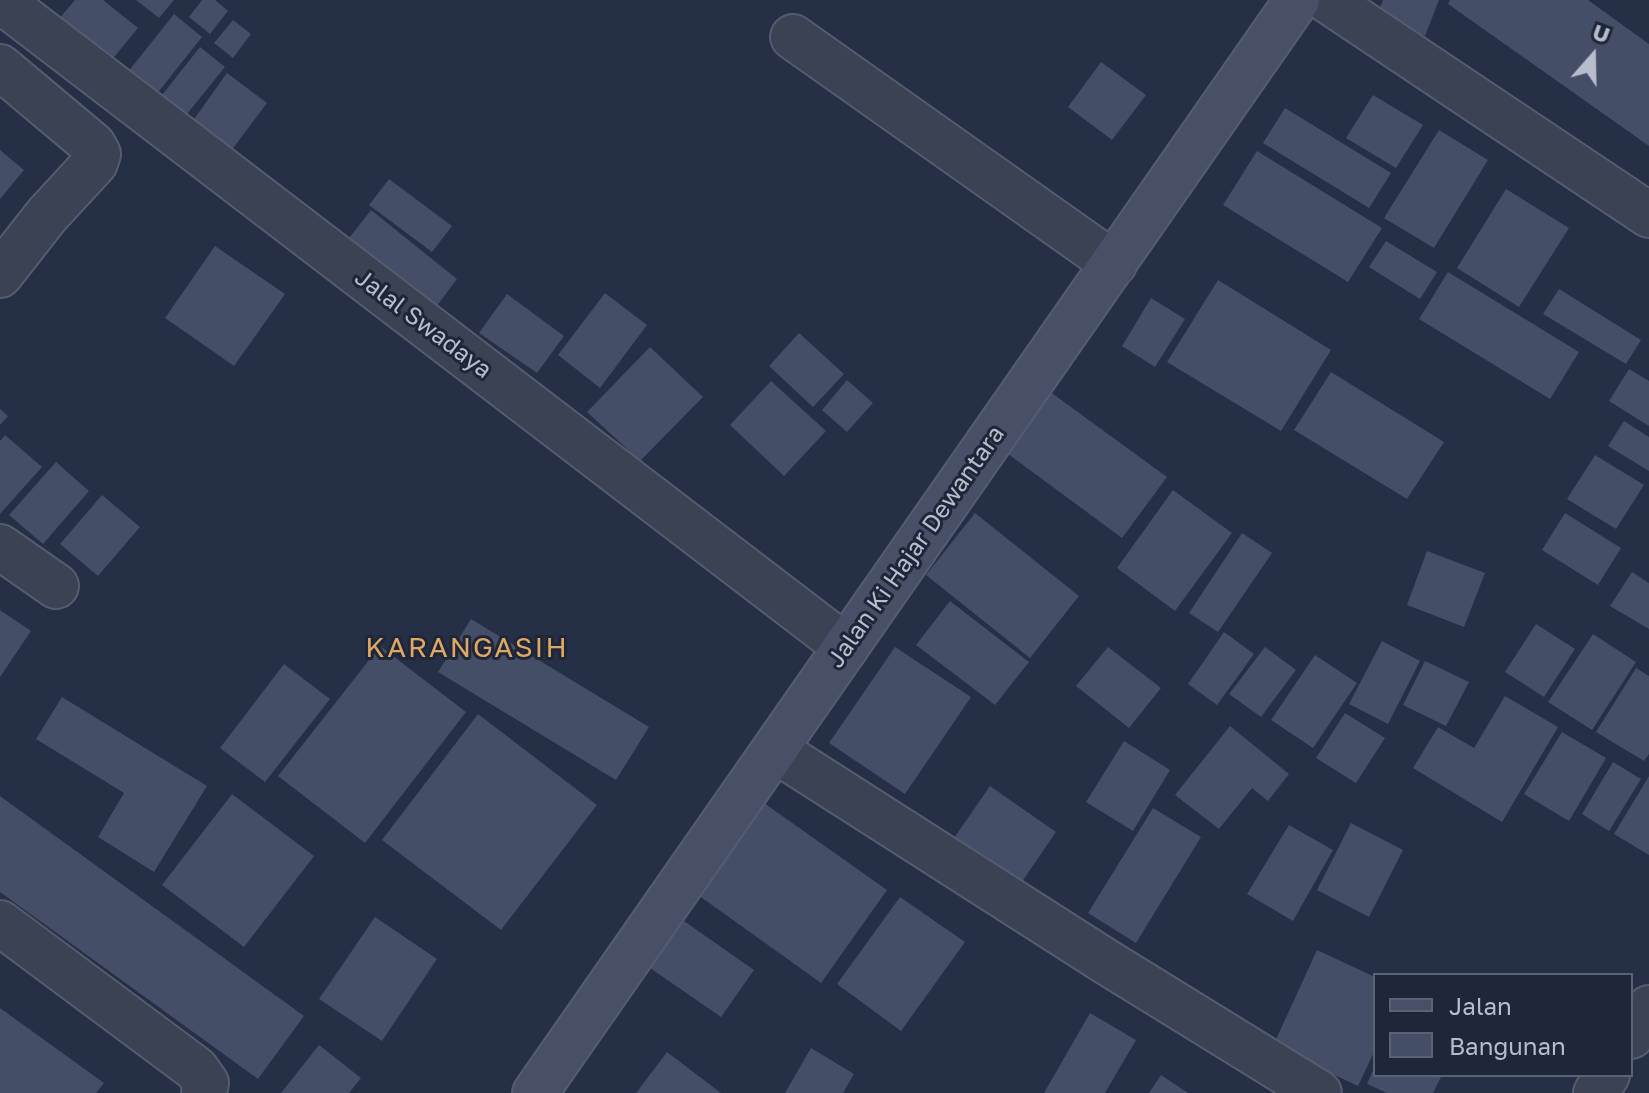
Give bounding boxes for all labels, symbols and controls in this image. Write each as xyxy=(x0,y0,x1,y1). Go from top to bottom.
north arrow xyxy=(1553,16,1633,96)
text: U xyxy=(1589,18,1614,48)
street label: Jalal Swadaya xyxy=(349,263,497,385)
street label: Jalan Ki Hajar Dewantara xyxy=(821,421,1011,673)
district label: KARANGASIH xyxy=(365,631,569,665)
legend xyxy=(1373,973,1633,1077)
text: Jalan xyxy=(1449,991,1512,1020)
text: Bangunan xyxy=(1449,1031,1566,1060)

